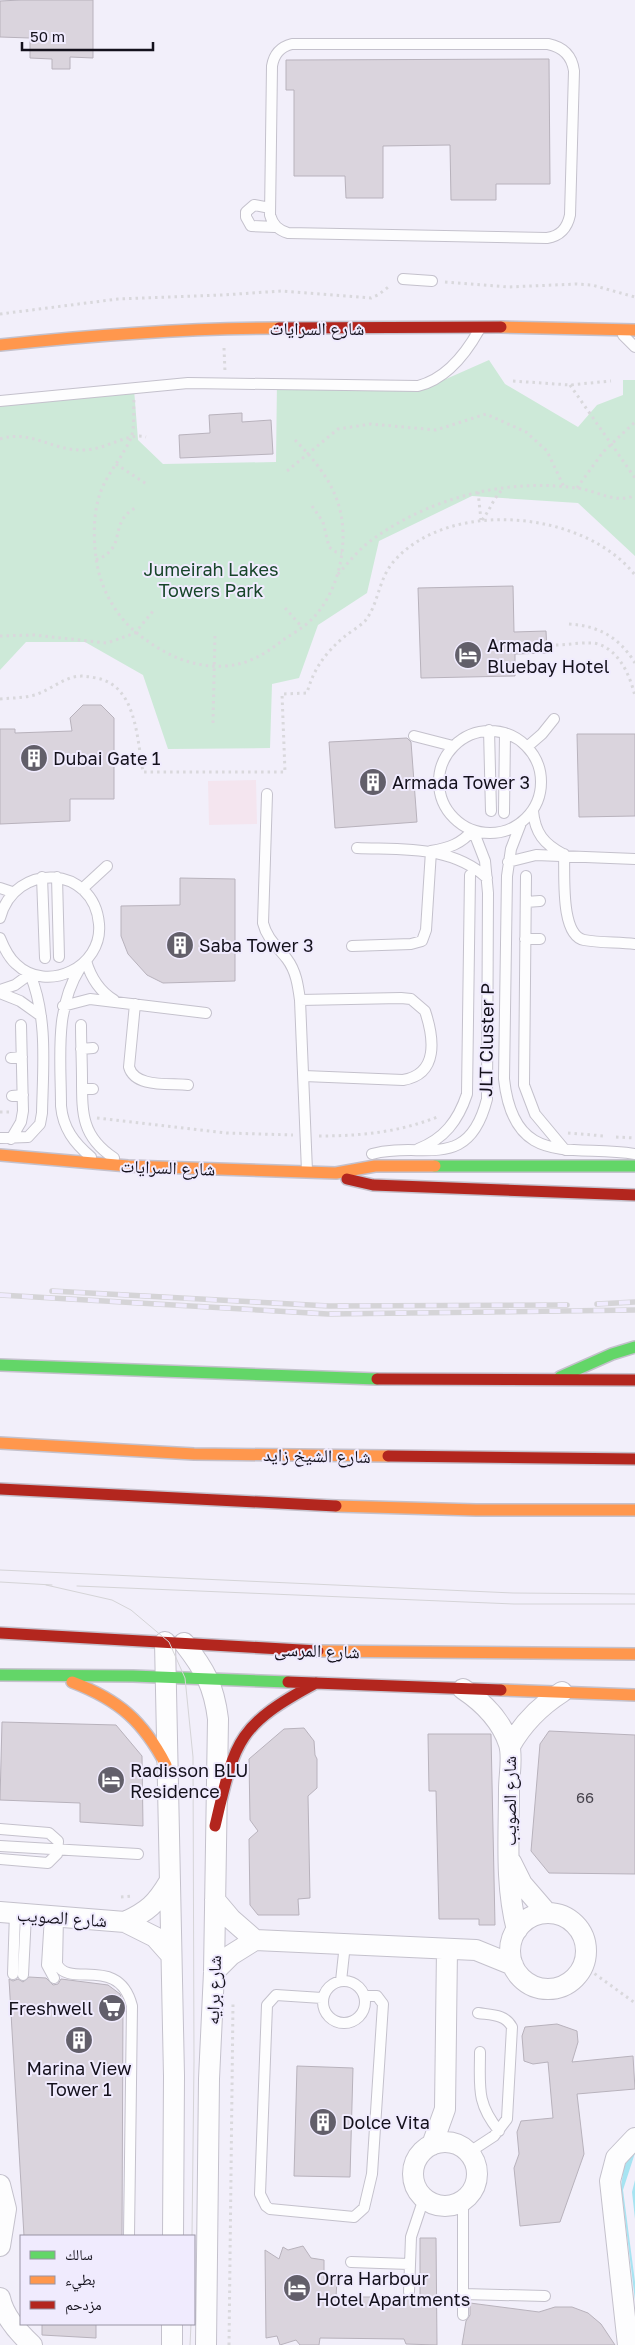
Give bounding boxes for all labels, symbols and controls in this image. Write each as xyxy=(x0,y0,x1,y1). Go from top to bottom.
scale bar xyxy=(22,20,154,52)
text: 50 m xyxy=(30,27,65,45)
street label: شارع السرايات xyxy=(270,317,364,340)
park label: Jumeirah Lakes Towers Park xyxy=(143,558,279,601)
place label: Armada Bluebay Hotel xyxy=(487,634,610,677)
hotel icon: Armada Bluebay Hotel xyxy=(453,640,483,670)
building icon: Dubai Gate 1 xyxy=(19,743,49,773)
place label: Dubai Gate 1 xyxy=(53,747,161,769)
building icon: Armada Tower 3 xyxy=(358,767,388,797)
place label: Armada Tower 3 xyxy=(392,771,530,793)
building icon: Saba Tower 3 xyxy=(165,930,195,960)
place label: Saba Tower 3 xyxy=(199,934,313,956)
street label: JLT Cluster P xyxy=(474,983,498,1097)
street label: شارع السرايات xyxy=(120,1154,216,1181)
street label: شارع الشيخ زايد xyxy=(263,1443,371,1469)
street label: شارع المرسى xyxy=(274,1638,360,1663)
street label: شارع الصويب xyxy=(498,1756,521,1846)
place label: Radisson BLU Residence xyxy=(130,1759,249,1802)
hotel icon: Radisson BLU Residence xyxy=(96,1765,126,1795)
house number: 66 xyxy=(576,1788,594,1806)
street label: شارع الصويب xyxy=(16,1903,108,1932)
street label: شارع برايه xyxy=(201,1955,226,2025)
supermarket icon: Freshwell xyxy=(97,1993,127,2023)
place label: Freshwell xyxy=(8,1997,93,2019)
building icon: Marina View Tower 1 xyxy=(64,2025,94,2055)
place label: Marina View Tower 1 xyxy=(27,2057,132,2100)
building icon: Dolce Vita xyxy=(308,2107,338,2137)
place label: Dolce Vita xyxy=(342,2111,430,2133)
legend xyxy=(20,2235,195,2325)
text: سالك xyxy=(65,2245,93,2263)
place label: Orra Harbour Hotel Apartments xyxy=(316,2267,470,2310)
text: بطيء xyxy=(65,2270,95,2292)
hotel icon: Orra Harbour Hotel Apartments xyxy=(282,2273,312,2303)
text: مزدحم xyxy=(65,2295,102,2315)

